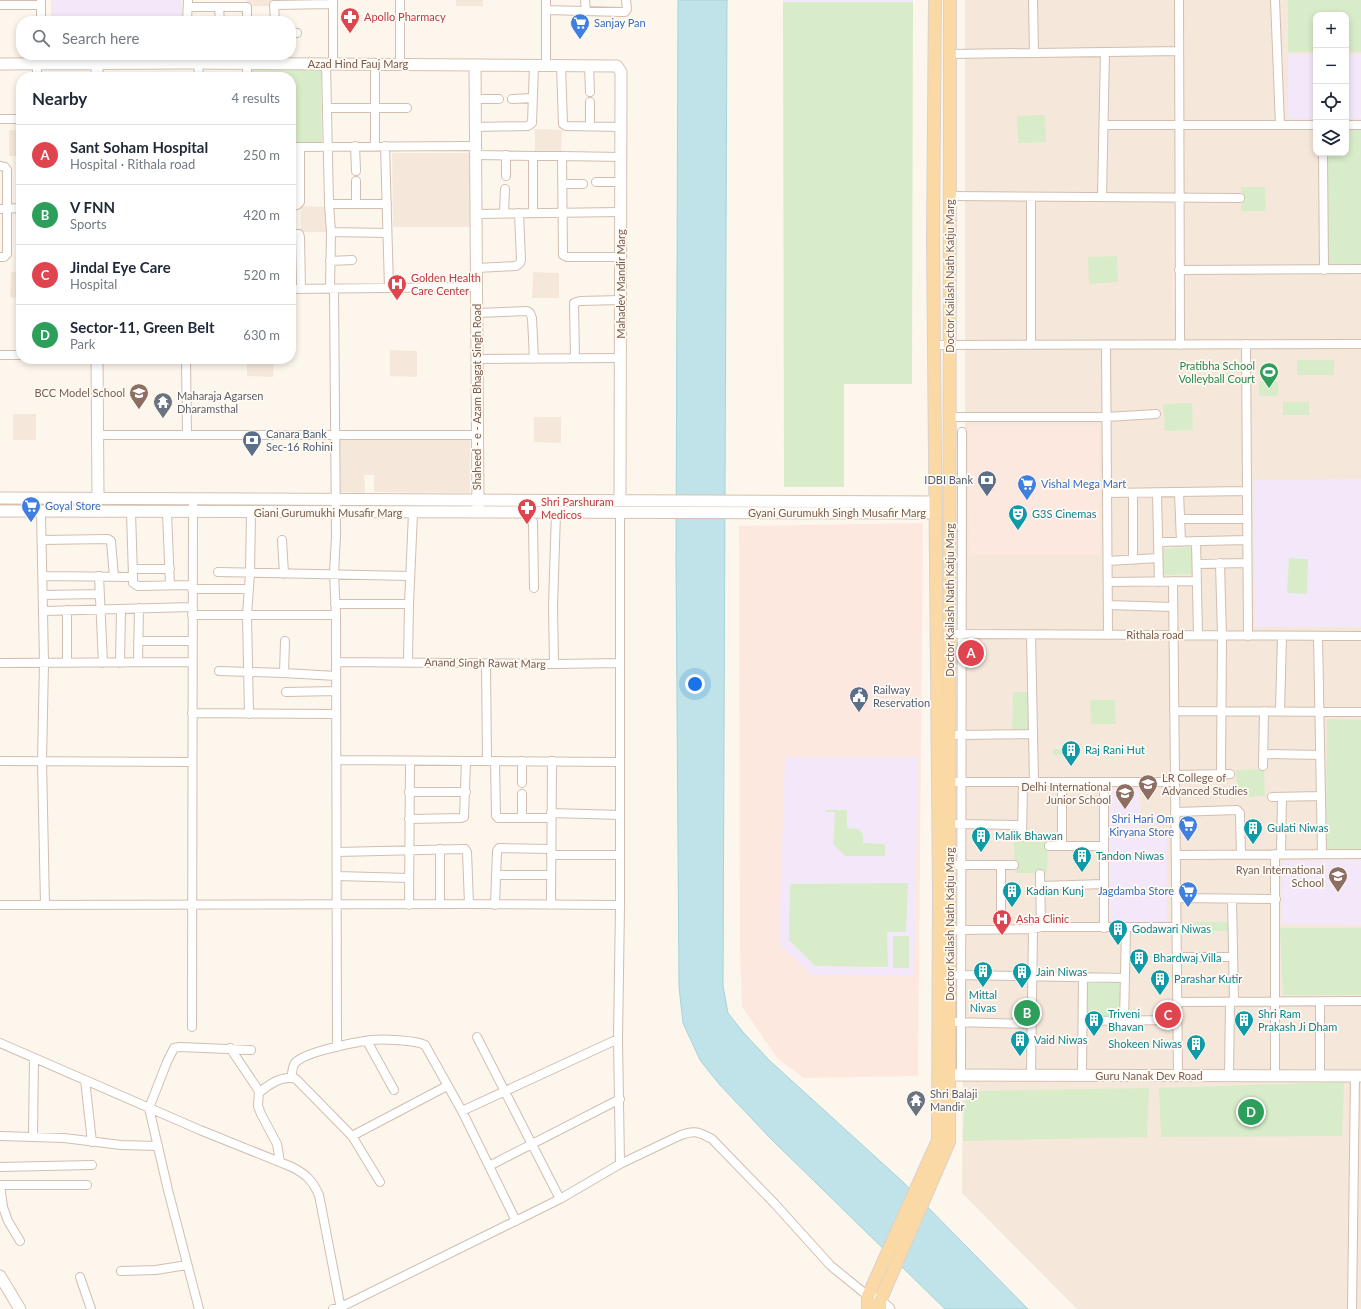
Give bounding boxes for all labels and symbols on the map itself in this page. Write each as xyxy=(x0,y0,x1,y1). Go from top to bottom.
pharmacy icon: Apollo Pharmacy xyxy=(339,6,361,34)
place label: Apollo Pharmacy xyxy=(364,10,446,23)
supermarket icon: Sanjay Pan xyxy=(569,12,591,40)
place label: Sanjay Pan xyxy=(594,16,646,29)
street label: Azad Hind Fauj Marg xyxy=(308,57,409,70)
street label: Doctor Kailash Nath Katju Marg xyxy=(943,199,956,353)
street label: Mahadev Mandir Marg xyxy=(614,229,627,339)
place label: Golden Health Care Center xyxy=(411,271,481,297)
hospital icon: Golden Health Care Center xyxy=(386,273,408,301)
street label: Shaheed - e - Azam Bhagat Singh Road xyxy=(470,304,483,490)
place label: Pratibha School Volleyball Court xyxy=(1178,359,1255,385)
sports icon: Pratibha School Volleyball Court xyxy=(1258,361,1280,389)
school or university icon: BCC Model School xyxy=(128,382,150,410)
place label: BCC Model School xyxy=(34,386,125,399)
place label: Maharaja Agarsen Dharamsthal xyxy=(177,389,263,415)
temple icon: Maharaja Agarsen Dharamsthal xyxy=(152,391,174,419)
place label: Canara Bank Sec-16 Rohini xyxy=(266,427,333,453)
bank icon: Canara Bank Sec-16 Rohini xyxy=(241,429,263,457)
bank icon: IDBI Bank xyxy=(976,469,998,497)
place label: IDBI Bank xyxy=(924,473,973,486)
supermarket icon: Vishal Mega Mart xyxy=(1016,473,1038,501)
place label: Vishal Mega Mart xyxy=(1041,477,1126,490)
supermarket icon: Goyal Store xyxy=(20,495,42,523)
place label: Shri Parshuram Medicos xyxy=(541,495,614,521)
pharmacy icon: Shri Parshuram Medicos xyxy=(516,497,538,525)
place label: Goyal Store xyxy=(45,499,101,512)
theatre icon: G3S Cinemas xyxy=(1007,503,1029,531)
street label: Giani Gurumukhi Musafir Marg xyxy=(254,506,403,519)
street label: Gyani Gurumukh Singh Musafir Marg xyxy=(748,506,926,519)
place label: G3S Cinemas xyxy=(1032,507,1097,520)
street label: Doctor Kailash Nath Katju Marg xyxy=(943,523,956,677)
street label: Rithala road xyxy=(1126,628,1184,641)
pin: A xyxy=(958,638,984,668)
street label: Anand Singh Rawat Marg xyxy=(424,655,546,670)
your location xyxy=(685,674,705,694)
place label: Railway Reservation xyxy=(873,683,930,709)
public building icon: Railway Reservation xyxy=(848,685,870,713)
building icon: Raj Rani Hut xyxy=(1060,739,1082,767)
place label: Raj Rani Hut xyxy=(1085,743,1145,756)
place label: LR College of Advanced Studies xyxy=(1162,771,1248,797)
school or university icon: LR College of Advanced Studies xyxy=(1137,773,1159,801)
place label: Delhi International Junior School xyxy=(1021,780,1111,806)
school or university icon: Delhi International Junior School xyxy=(1114,782,1136,810)
place label: Shri Hari Om Kiryana Store xyxy=(1109,812,1174,838)
supermarket icon: Shri Hari Om Kiryana Store xyxy=(1177,814,1199,842)
building icon: Gulati Niwas xyxy=(1242,817,1264,845)
place label: Gulati Niwas xyxy=(1267,821,1329,834)
building icon: Malik Bhawan xyxy=(970,825,992,853)
place label: Malik Bhawan xyxy=(995,829,1063,842)
building icon: Tandon Niwas xyxy=(1071,845,1093,873)
street label: Doctor Kailash Nath Katju Marg xyxy=(943,847,956,1001)
place label: Tandon Niwas xyxy=(1096,849,1164,862)
place label: Ryan International School xyxy=(1236,863,1324,889)
school or university icon: Ryan International School xyxy=(1327,865,1349,893)
building icon: Kadian Kunj xyxy=(1001,880,1023,908)
supermarket icon: Jagdamba Store xyxy=(1177,880,1199,908)
place label: Kadian Kunj xyxy=(1026,884,1084,897)
place label: Jagdamba Store xyxy=(1098,884,1174,897)
hospital icon: Asha Clinic xyxy=(991,908,1013,936)
place label: Asha Clinic xyxy=(1016,912,1069,925)
building icon: Godawari Niwas xyxy=(1107,918,1129,946)
place label: Godawari Niwas xyxy=(1132,922,1211,935)
building icon: Bhardwaj Villa xyxy=(1128,947,1150,975)
place label: Bhardwaj Villa xyxy=(1153,951,1221,964)
building icon: Mittal Nivas xyxy=(972,960,994,988)
building icon: Jain Niwas xyxy=(1011,961,1033,989)
place label: Jain Niwas xyxy=(1036,965,1087,978)
building icon: Parashar Kutir xyxy=(1149,968,1171,996)
place label: Parashar Kutir xyxy=(1174,972,1242,985)
place label: Mittal Nivas xyxy=(969,988,997,1014)
pin: B xyxy=(1014,998,1040,1028)
pin: C xyxy=(1155,1000,1181,1030)
place label: Triveni Bhavan xyxy=(1108,1007,1144,1033)
place label: Shri Ram Prakash Ji Dham xyxy=(1258,1007,1337,1033)
building icon: Triveni Bhavan xyxy=(1083,1009,1105,1037)
building icon: Shri Ram Prakash Ji Dham xyxy=(1233,1009,1255,1037)
building icon: Vaid Niwas xyxy=(1009,1029,1031,1057)
place label: Vaid Niwas xyxy=(1034,1033,1088,1046)
building icon: Shokeen Niwas xyxy=(1185,1033,1207,1061)
place label: Shokeen Niwas xyxy=(1108,1037,1182,1050)
street label: Guru Nanak Dev Road xyxy=(1095,1069,1203,1082)
place label: Shri Balaji Mandir xyxy=(930,1087,978,1113)
temple icon: Shri Balaji Mandir xyxy=(905,1089,927,1117)
pin: D xyxy=(1238,1097,1264,1127)

